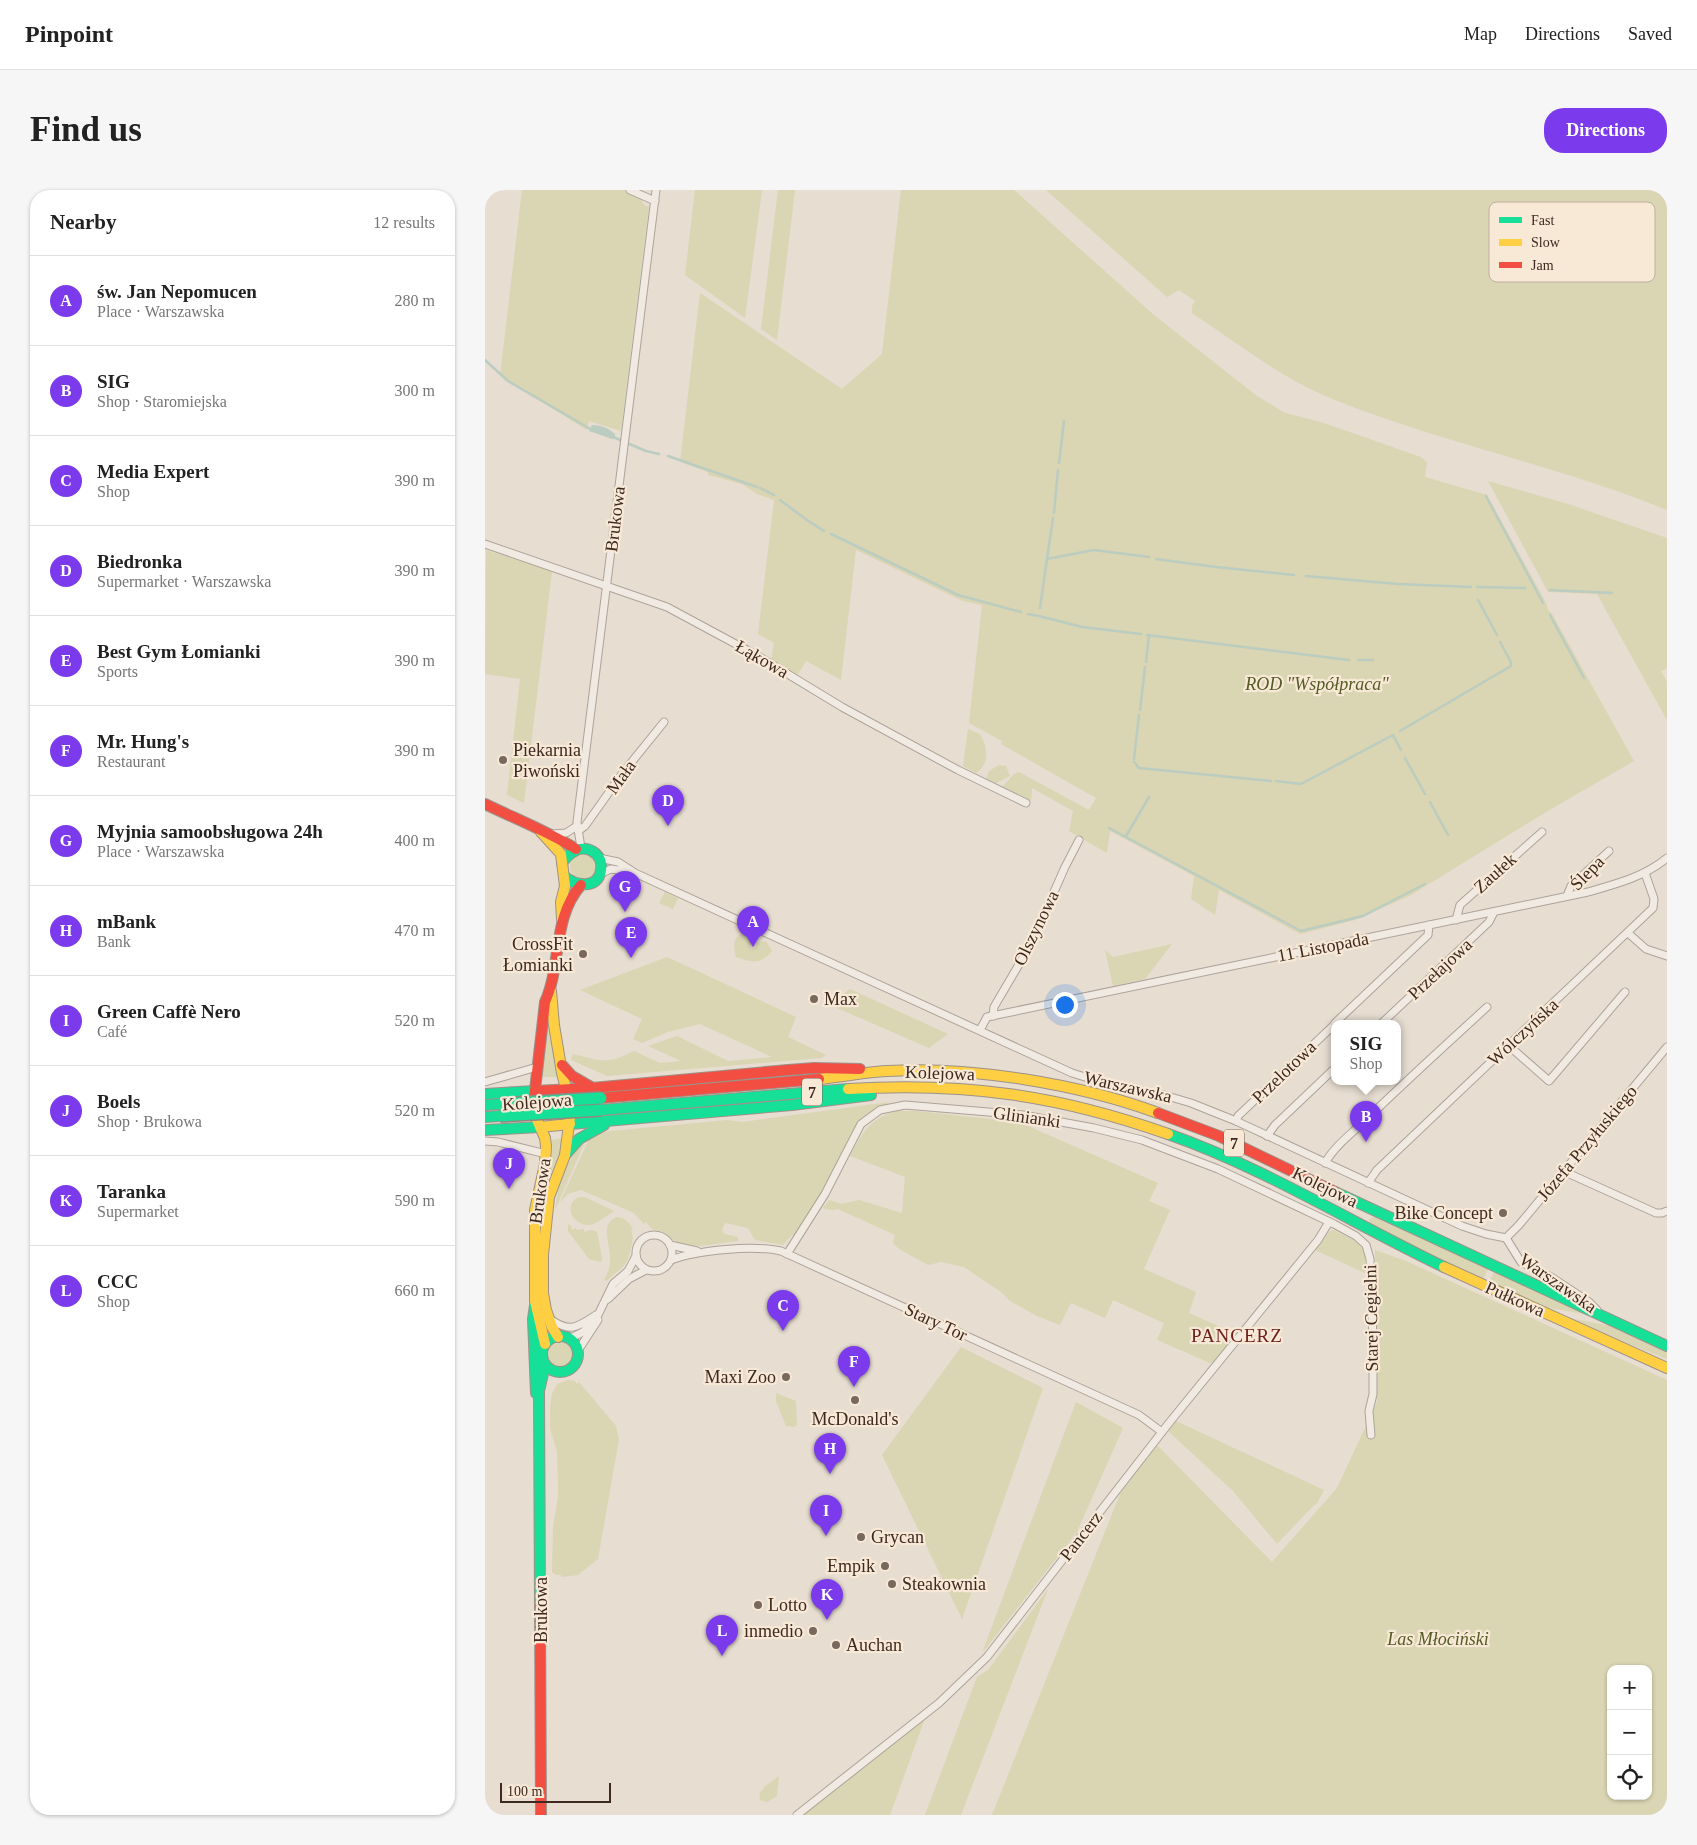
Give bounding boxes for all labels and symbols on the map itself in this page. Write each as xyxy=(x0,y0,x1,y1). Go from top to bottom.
legend xyxy=(1489,202,1655,282)
text: Fast xyxy=(1531,213,1554,228)
text: Slow xyxy=(1531,235,1561,250)
text: Jam xyxy=(1531,258,1554,273)
street label: Brukowa xyxy=(601,485,629,553)
street label: Łąkowa xyxy=(732,636,792,682)
park label: ROD "Współpraca" xyxy=(1244,674,1389,694)
place label: Piekarnia Piwoński xyxy=(513,740,581,781)
marker: Piekarnia Piwoński xyxy=(497,754,509,766)
street label: Mała xyxy=(602,756,640,798)
pin: D xyxy=(652,785,684,826)
street label: Zaułek xyxy=(1470,849,1520,897)
street label: Ślepa xyxy=(1565,851,1608,894)
pin: G xyxy=(609,871,641,912)
street label: Olszynowa xyxy=(1009,887,1063,969)
pin: A xyxy=(737,906,769,947)
pin: E xyxy=(615,917,647,958)
street label: 11 Listopada xyxy=(1276,928,1370,966)
place label: CrossFit Łomianki xyxy=(503,934,573,975)
street label: Przełajowa xyxy=(1404,934,1476,1004)
marker: CrossFit Łomianki xyxy=(577,948,589,960)
place label: Max xyxy=(824,989,857,1009)
your location xyxy=(1052,992,1078,1018)
marker: Max xyxy=(808,993,820,1005)
street label: Wólczyńska xyxy=(1484,994,1562,1070)
street label: Przelotowa xyxy=(1248,1037,1320,1107)
street label: Kolejowa xyxy=(905,1062,975,1084)
street label: Warszawska xyxy=(1082,1067,1174,1107)
road number: 7 xyxy=(802,1079,822,1106)
street label: Józefa Przyłuskiego xyxy=(1533,1081,1641,1205)
street label: Kolejowa xyxy=(501,1090,573,1114)
pin: B xyxy=(1350,1101,1382,1142)
street label: Glinianki xyxy=(992,1102,1062,1132)
road number: 7 xyxy=(1224,1130,1244,1156)
pin: J xyxy=(493,1148,525,1189)
street label: Brukowa xyxy=(526,1157,554,1225)
street label: Kolejowa xyxy=(1289,1163,1361,1211)
place label: Bike Concept xyxy=(1395,1203,1493,1223)
marker: Bike Concept xyxy=(1497,1207,1509,1219)
street label: Warszawska xyxy=(1516,1249,1600,1317)
street label: Starej Cegielni xyxy=(1360,1264,1382,1372)
street label: Pułkowa xyxy=(1482,1277,1548,1321)
pin: C xyxy=(767,1290,799,1331)
street label: Stary Tor xyxy=(901,1299,971,1345)
district label: PANCERZ xyxy=(1191,1325,1283,1346)
pin: F xyxy=(838,1346,870,1387)
place label: Maxi Zoo xyxy=(705,1367,776,1387)
marker: Maxi Zoo xyxy=(780,1371,792,1383)
marker: McDonald's xyxy=(849,1394,861,1406)
place label: McDonald's xyxy=(811,1409,899,1429)
pin: H xyxy=(814,1433,846,1474)
pin: I xyxy=(810,1495,842,1536)
street label: Pancerz xyxy=(1056,1507,1106,1565)
place label: Grycan xyxy=(871,1527,924,1547)
marker: Grycan xyxy=(855,1531,867,1543)
place label: Empik xyxy=(827,1556,875,1576)
marker: Empik xyxy=(879,1560,891,1572)
place label: Steakownia xyxy=(902,1574,986,1594)
street label: Brukowa xyxy=(531,1577,551,1643)
marker: Steakownia xyxy=(886,1578,898,1590)
pin: K xyxy=(811,1579,843,1620)
place label: Lotto xyxy=(768,1595,807,1615)
marker: Lotto xyxy=(752,1599,764,1611)
pin: L xyxy=(706,1615,738,1656)
place label: inmedio xyxy=(744,1621,803,1641)
marker: inmedio xyxy=(807,1625,819,1637)
park label: Las Młociński xyxy=(1386,1629,1489,1649)
place label: Auchan xyxy=(846,1635,902,1655)
marker: Auchan xyxy=(830,1639,842,1651)
scale bar xyxy=(500,1780,611,1803)

